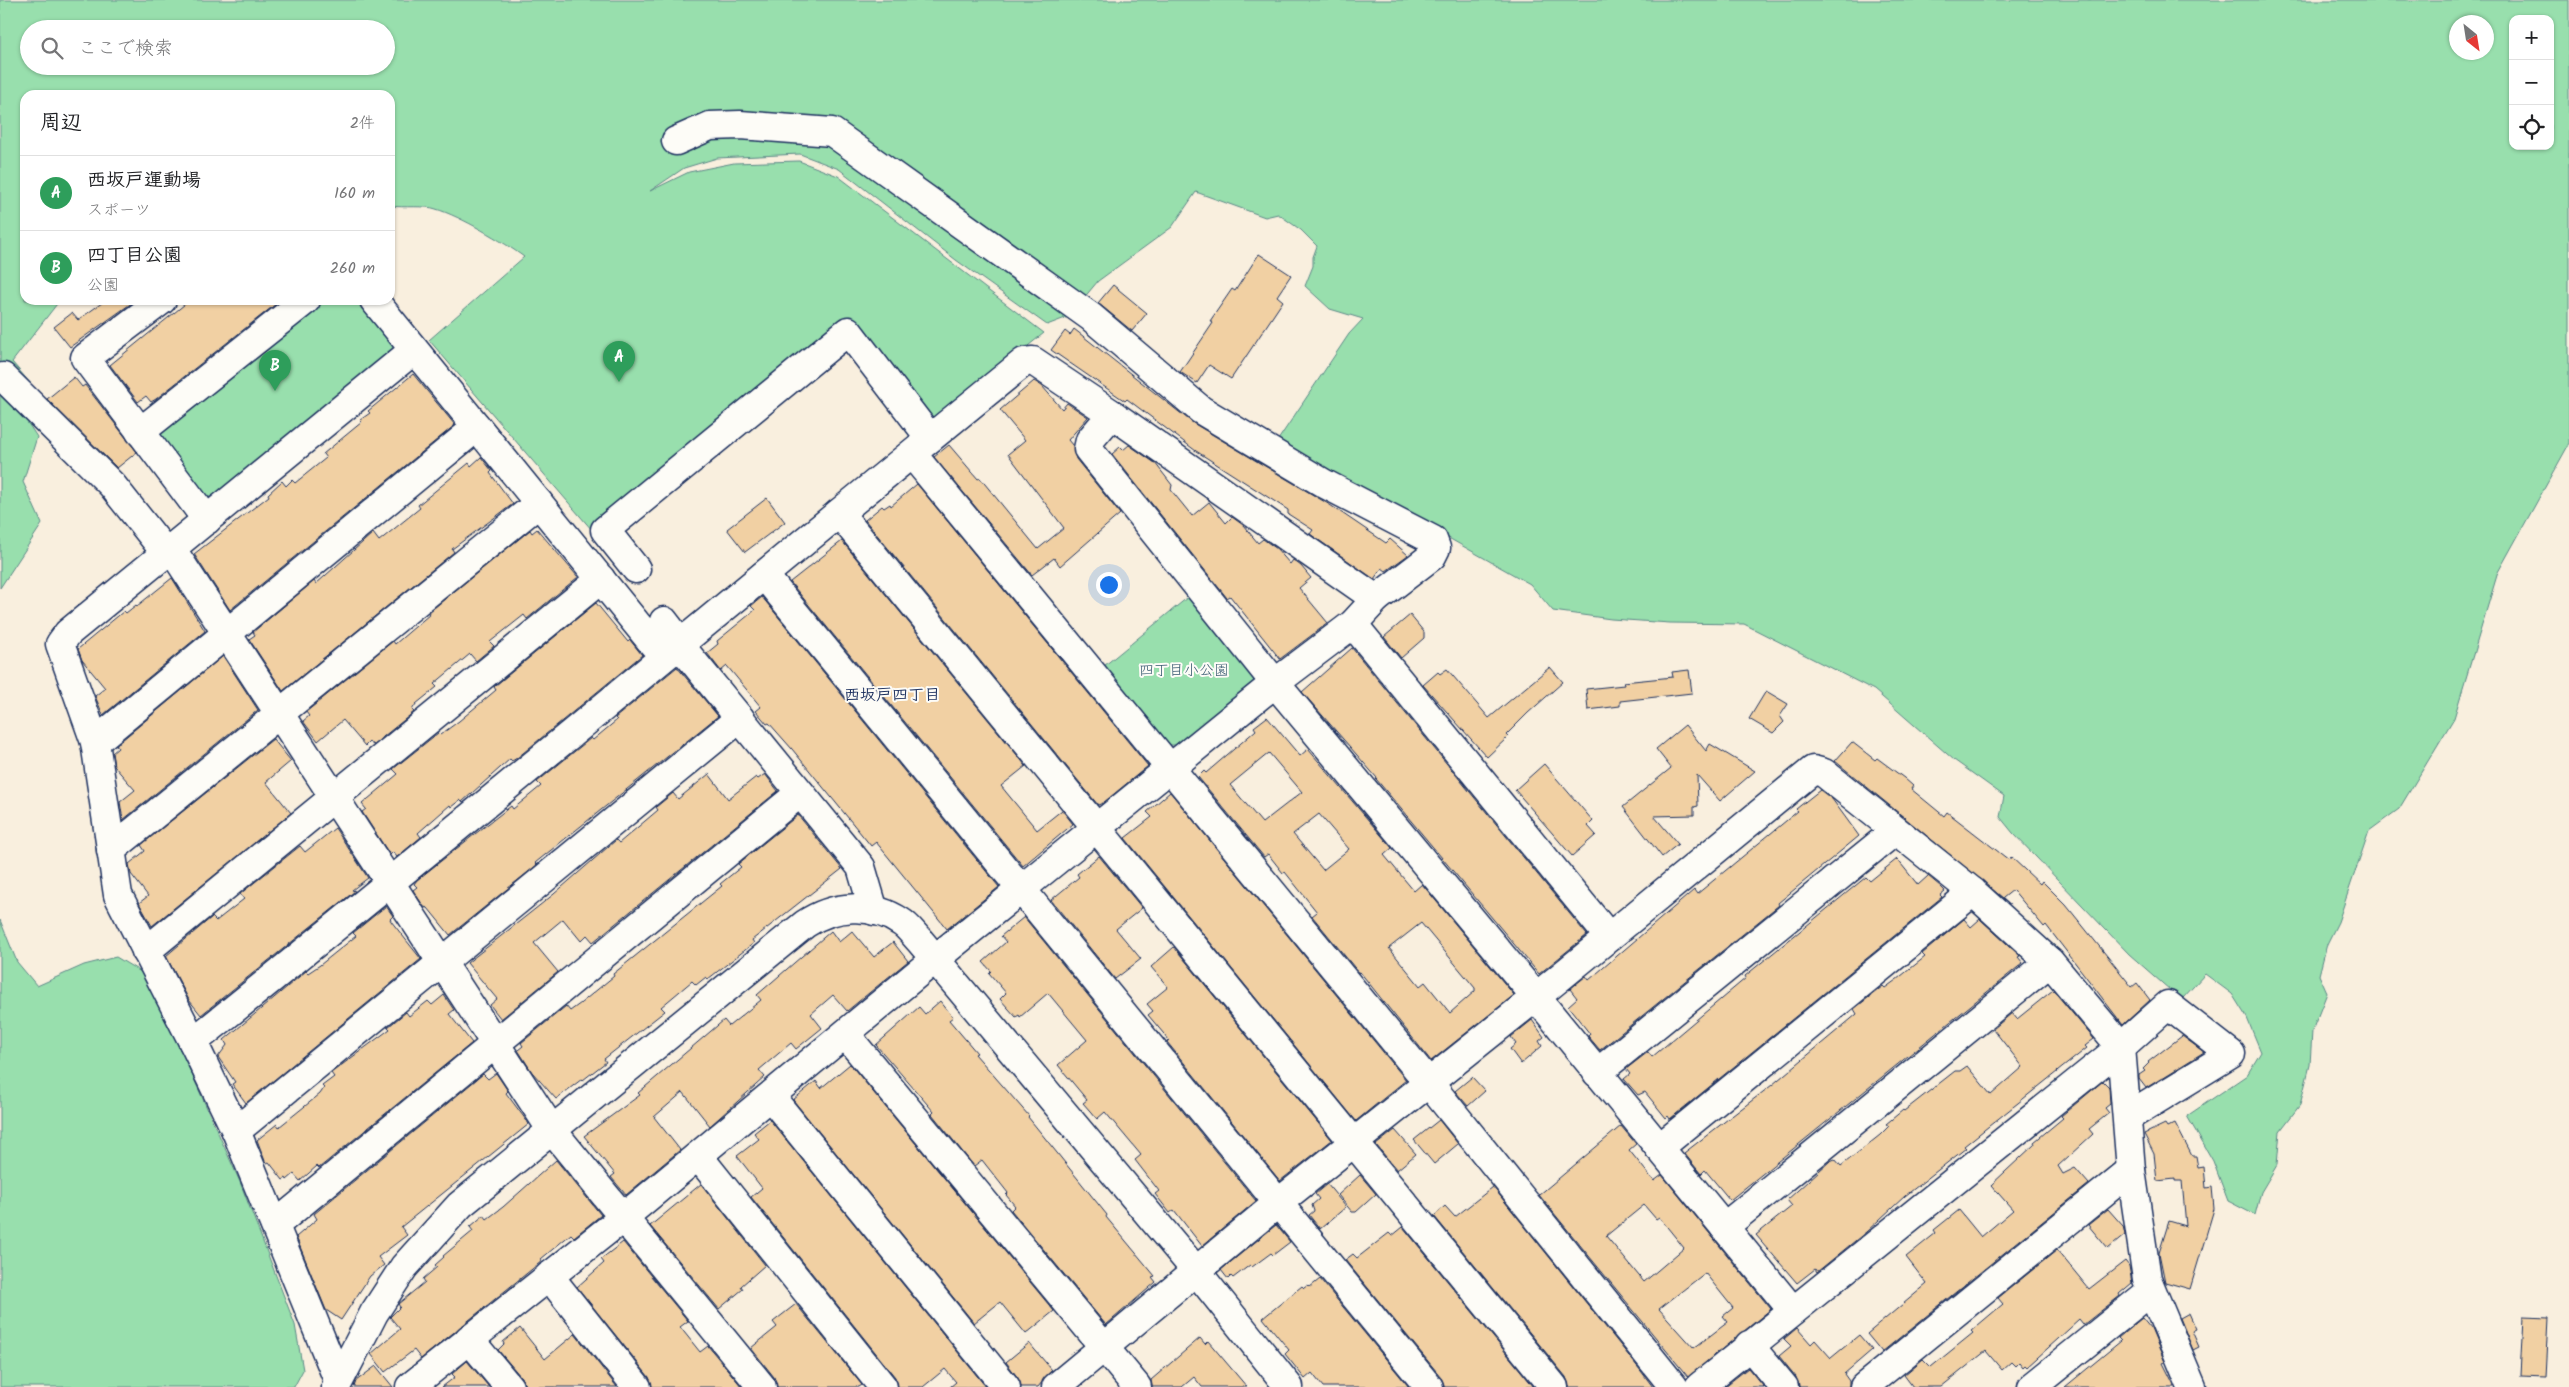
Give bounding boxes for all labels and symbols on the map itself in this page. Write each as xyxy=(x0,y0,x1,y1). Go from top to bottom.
north arrow xyxy=(2449,15,2494,60)
pin: A xyxy=(603,341,635,382)
pin: B xyxy=(259,350,291,391)
your location xyxy=(1096,572,1122,598)
park label: 四丁目小公園 xyxy=(1139,659,1229,683)
district label: 西坂戸四丁目 xyxy=(844,683,940,708)

